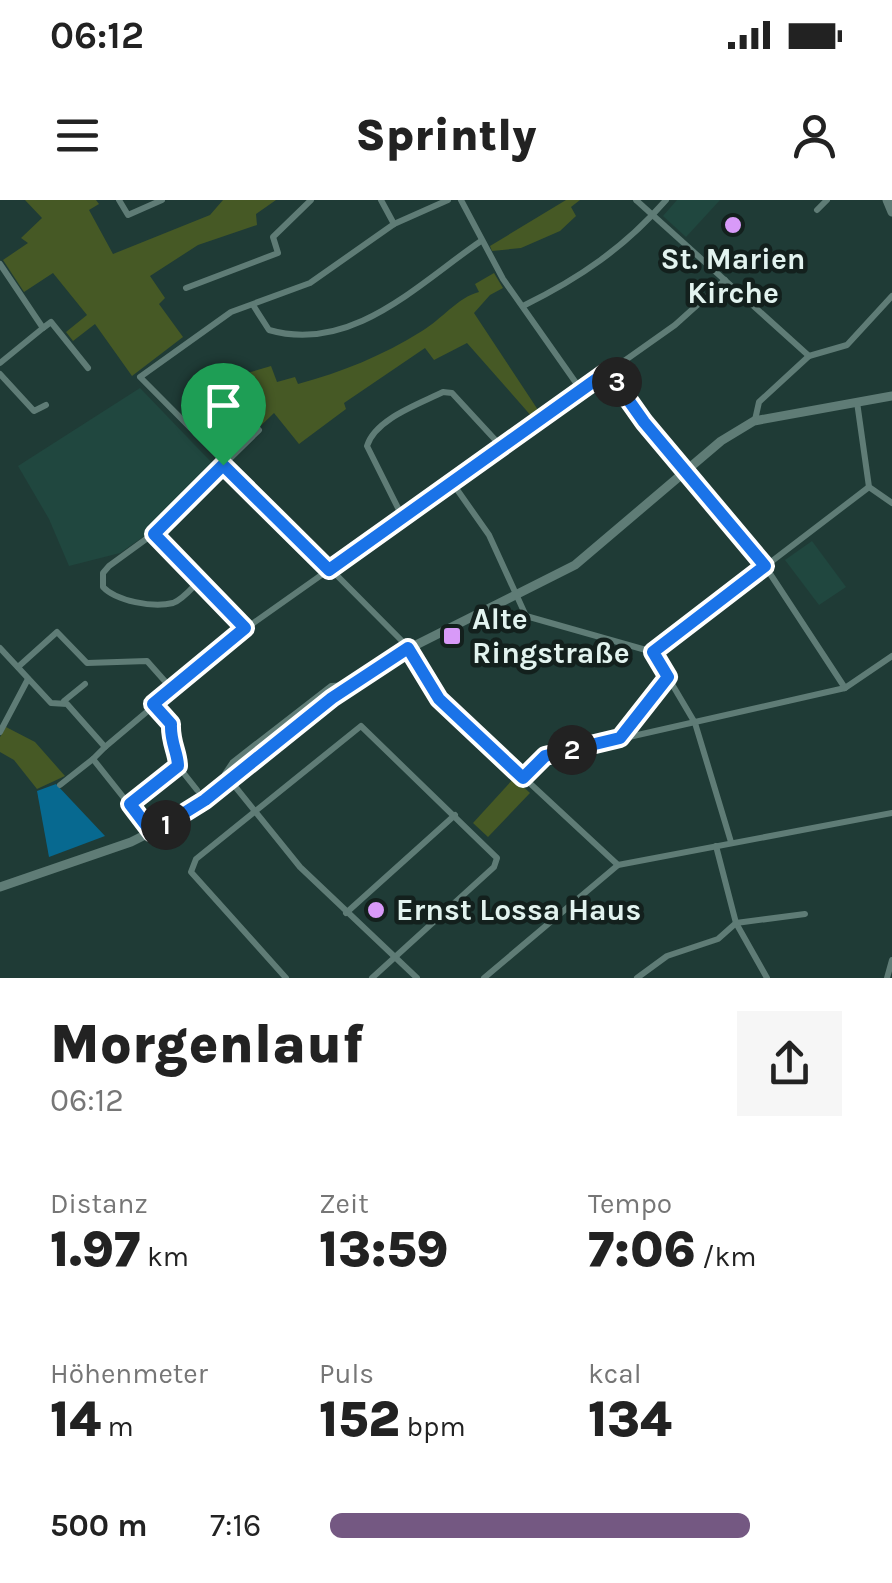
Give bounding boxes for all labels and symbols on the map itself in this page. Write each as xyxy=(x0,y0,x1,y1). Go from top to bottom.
marker: St. Marien Kirche xyxy=(722,214,744,236)
place label: St. Marien Kirche xyxy=(661,241,806,311)
pin: 3 xyxy=(592,357,642,407)
pin xyxy=(181,363,266,466)
place label: Alte Ringstraße xyxy=(472,601,630,671)
marker: Alte Ringstraße xyxy=(441,625,463,647)
pin: 2 xyxy=(547,725,597,775)
pin: 1 xyxy=(141,800,191,850)
place label: Ernst Lossa Haus xyxy=(396,892,641,928)
marker: Ernst Lossa Haus xyxy=(365,899,387,921)

